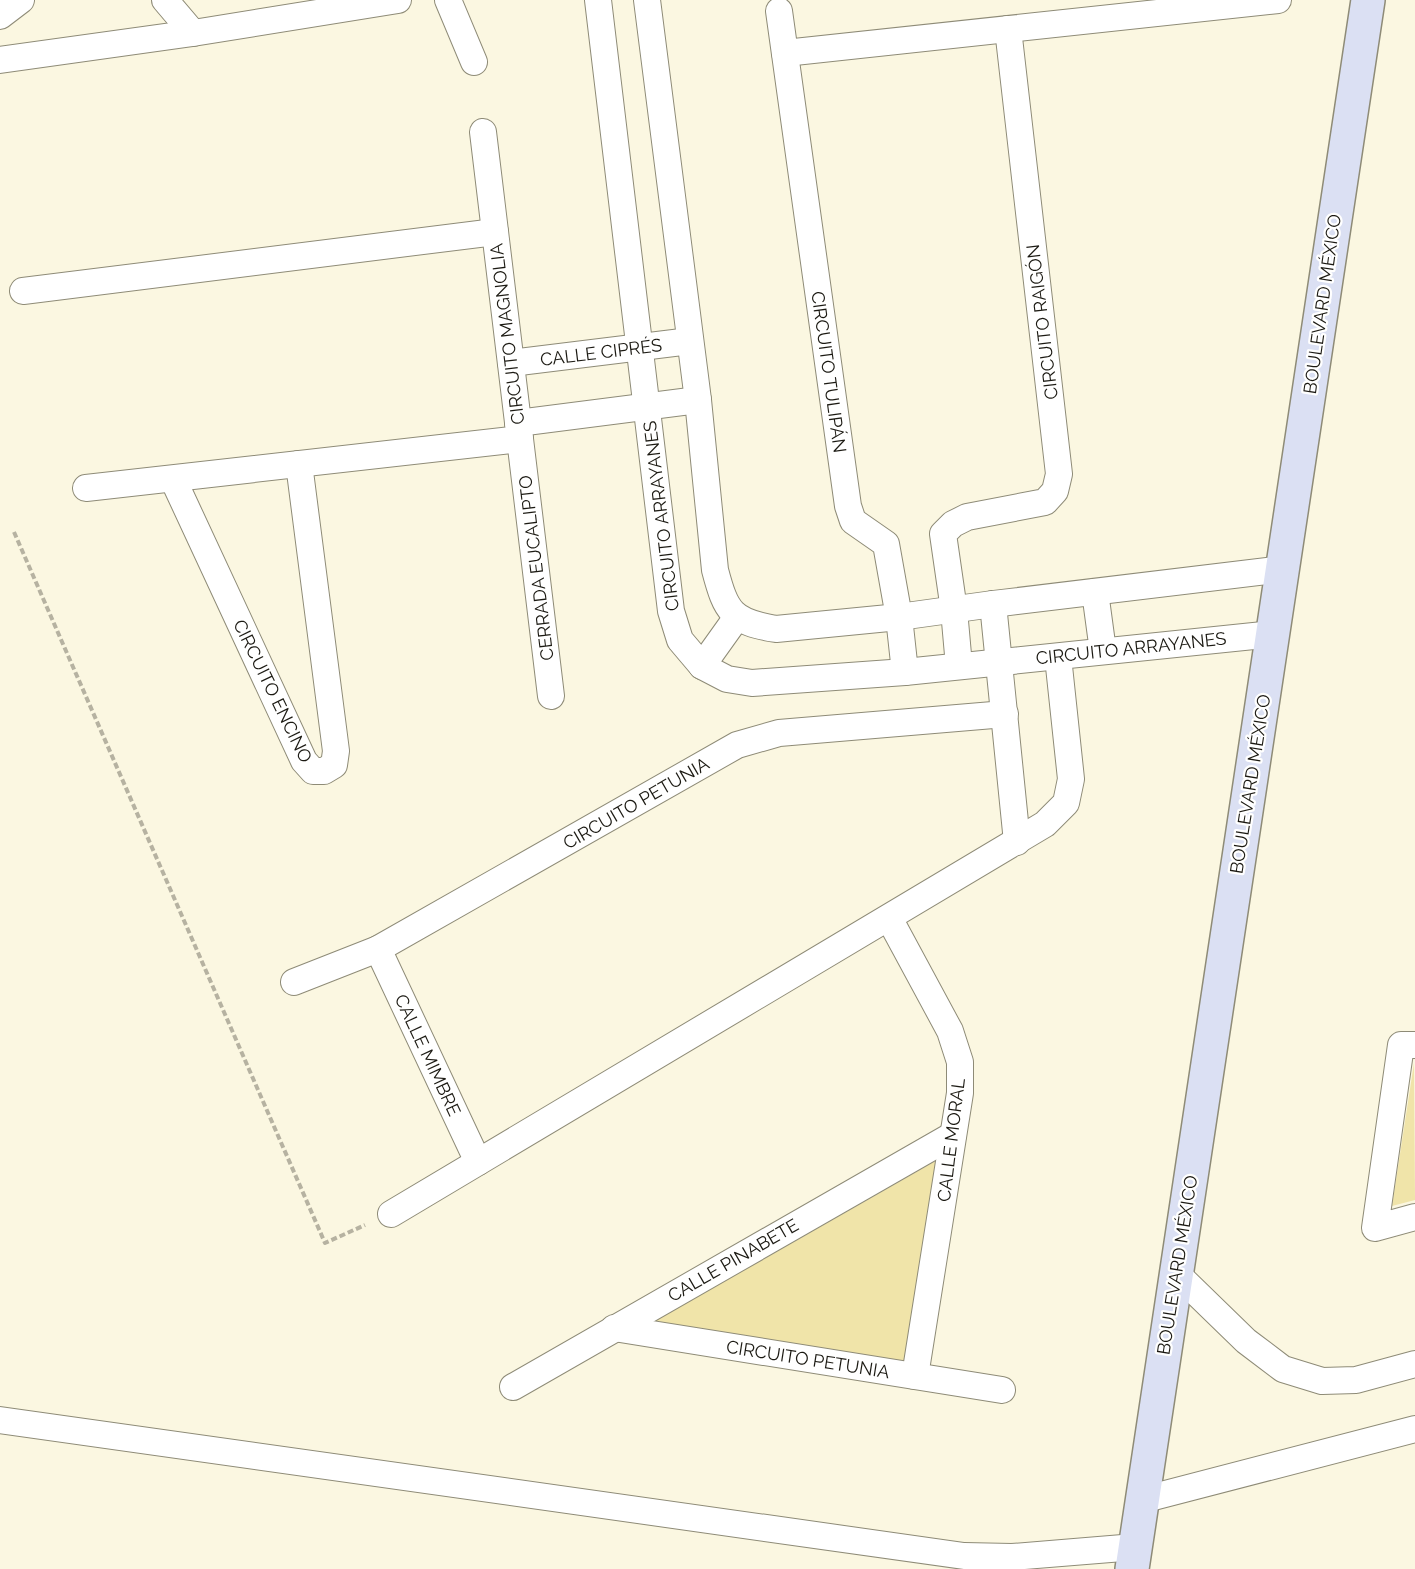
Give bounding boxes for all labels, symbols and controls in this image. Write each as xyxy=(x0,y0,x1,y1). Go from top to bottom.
street label: BOULEVARD MÉXICO xyxy=(1298,213,1345,395)
street label: CIRCUITO MAGNOLIA xyxy=(485,242,529,426)
street label: CIRCUITO RAIGÓN xyxy=(1021,243,1062,401)
street label: CIRCUITO TULIPÁN xyxy=(807,290,852,454)
street label: CALLE CIPRÉS xyxy=(539,333,663,370)
street label: CIRCUITO ARRAYANES xyxy=(639,420,683,612)
street label: CERRADA EUCALIPTO xyxy=(514,474,558,662)
street label: CIRCUITO ENCINO xyxy=(229,616,317,766)
street label: CIRCUITO ARRAYANES xyxy=(1035,628,1227,668)
street label: BOULEVARD MÉXICO xyxy=(1224,693,1275,875)
street label: CIRCUITO PETUNIA xyxy=(559,753,713,853)
street label: CALLE MIMBRE xyxy=(391,991,465,1119)
street label: CALLE MORAL xyxy=(933,1076,969,1203)
street label: BOULEVARD MÉXICO xyxy=(1151,1174,1202,1356)
street label: CALLE PINABETE xyxy=(664,1214,802,1306)
street label: CIRCUITO PETUNIA xyxy=(725,1336,891,1382)

